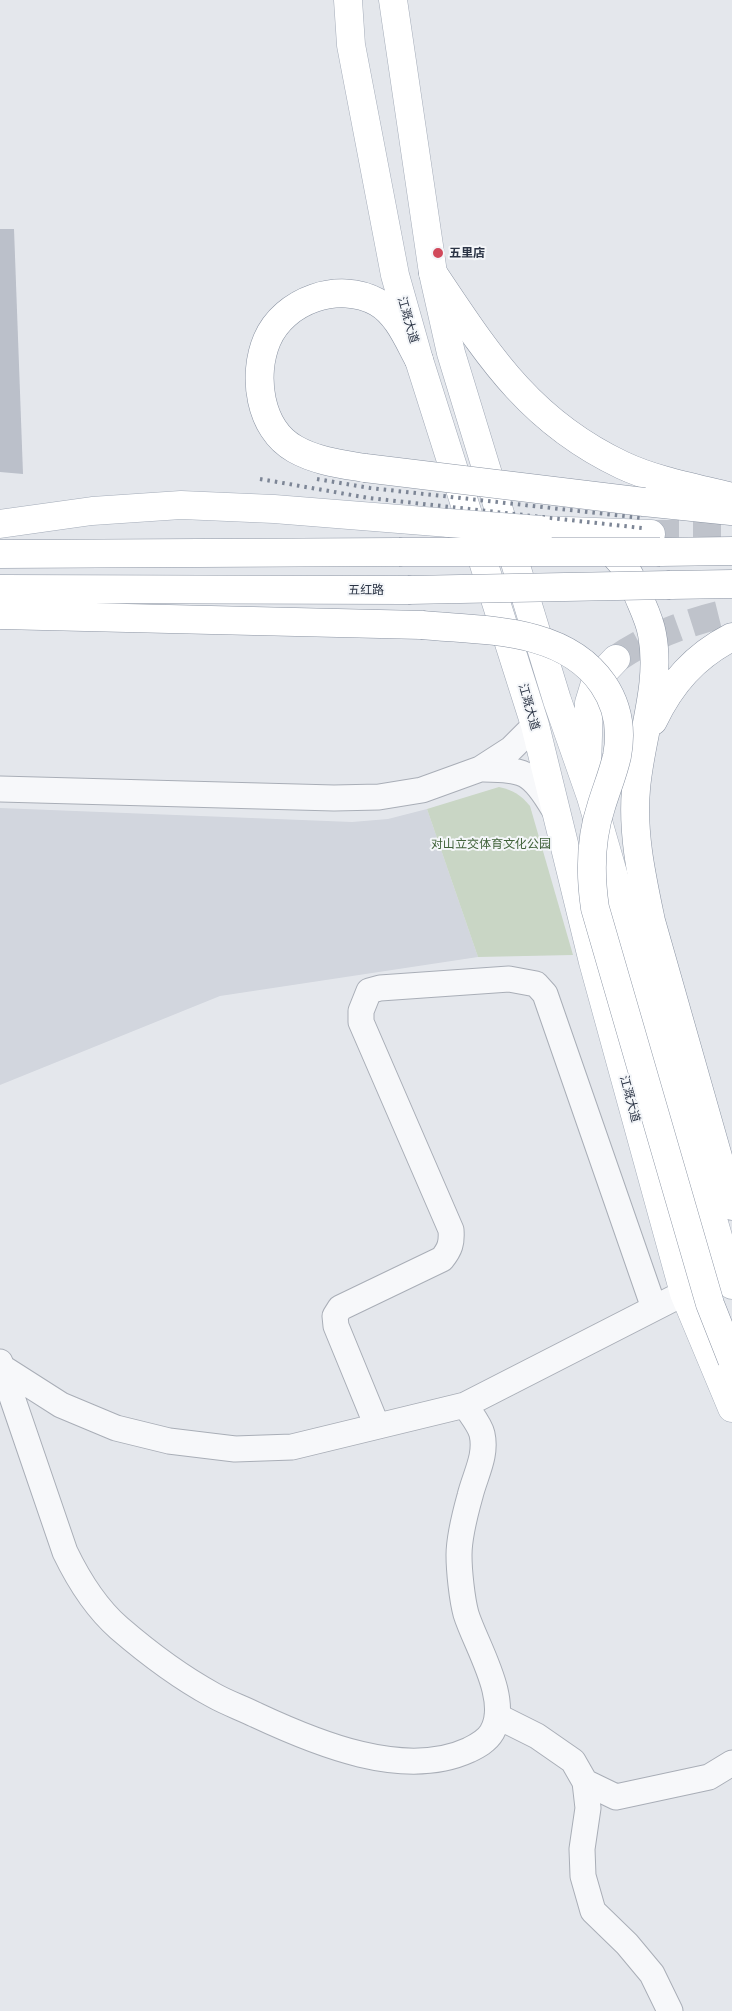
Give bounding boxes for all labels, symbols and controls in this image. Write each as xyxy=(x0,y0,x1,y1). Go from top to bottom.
marker: 五里店 xyxy=(431,246,445,260)
place label: 五里店 xyxy=(449,246,485,260)
street label: 江溉大道 xyxy=(394,295,422,345)
street label: 五红路 xyxy=(348,583,384,597)
street label: 江溉大道 xyxy=(515,682,543,732)
park label: 对山立交体育文化公园 xyxy=(431,837,551,851)
street label: 江溉大道 xyxy=(617,1074,643,1124)

